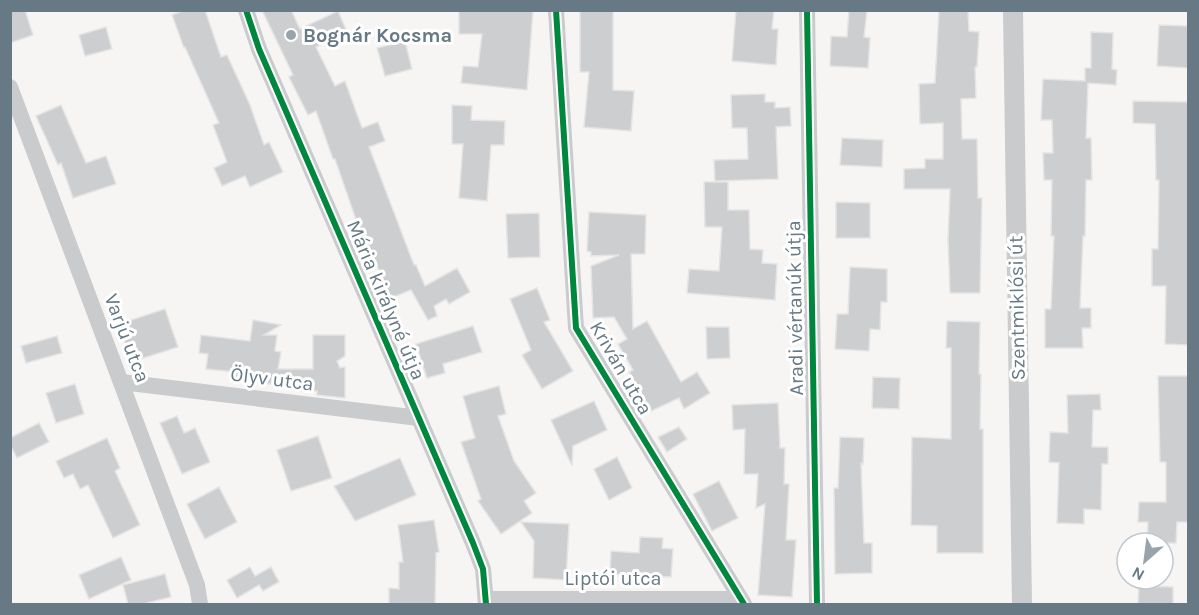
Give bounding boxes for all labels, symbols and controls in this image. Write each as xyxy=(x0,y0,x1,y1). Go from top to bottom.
place label: Bognár Kocsma xyxy=(303,24,452,47)
marker: Bognár Kocsma xyxy=(284,28,298,42)
street label: Mária királyné útja xyxy=(342,217,430,383)
street label: Aradi vértanúk útja xyxy=(782,220,808,396)
street label: Szentmiklósi út xyxy=(1004,235,1030,381)
street label: Varjú utca xyxy=(100,290,154,386)
street label: Kriván utca xyxy=(585,317,657,419)
street label: Ölyv utca xyxy=(229,362,315,396)
north arrow xyxy=(1115,531,1175,591)
text: N xyxy=(1129,563,1148,585)
street label: Liptói utca xyxy=(564,567,662,590)

